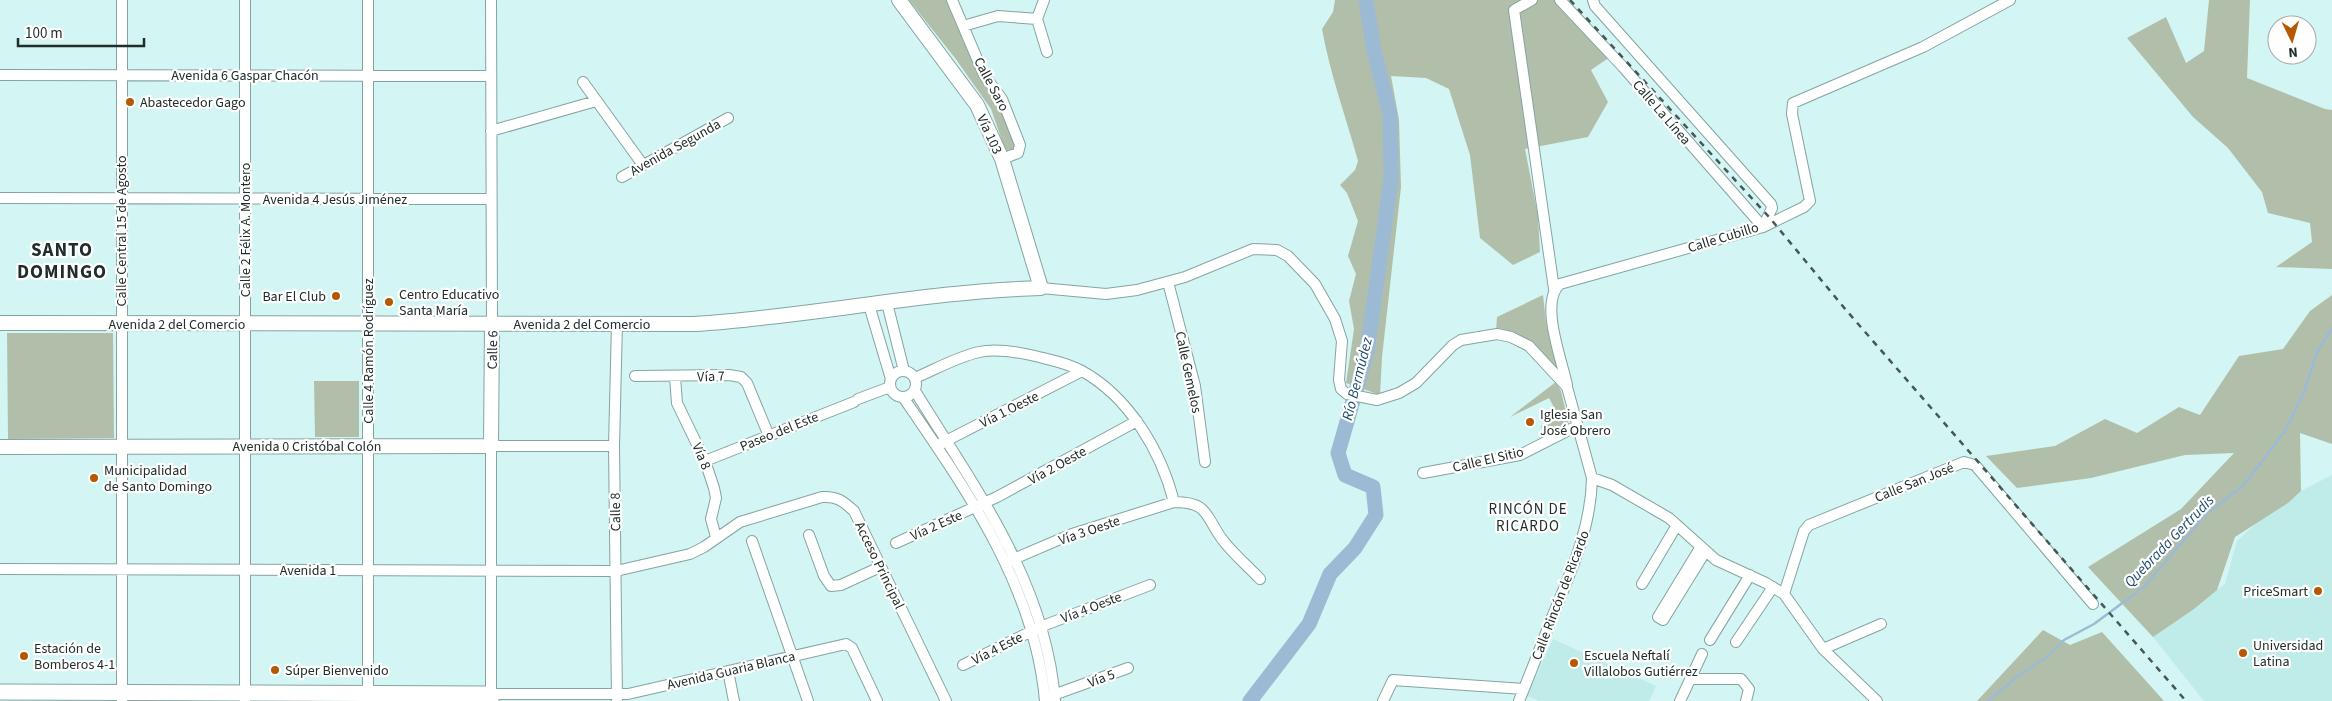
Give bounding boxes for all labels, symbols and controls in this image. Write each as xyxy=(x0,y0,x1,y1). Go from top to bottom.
scale bar xyxy=(18,15,144,47)
north arrow xyxy=(2267,15,2317,65)
text: 100 m xyxy=(25,23,63,44)
text: N xyxy=(2288,42,2299,62)
street label: Calle Saro xyxy=(968,54,1014,115)
street label: Avenida 6 Gaspar Chacón xyxy=(171,66,319,86)
street label: Calle La Línea xyxy=(1627,76,1695,150)
place label: Abastecedor Gago xyxy=(140,93,245,113)
marker: Abastecedor Gago xyxy=(124,96,136,108)
street label: Vía 103 xyxy=(971,111,1007,158)
street label: Avenida Segunda xyxy=(626,115,725,181)
street label: Calle Central 15 de Agosto xyxy=(112,155,132,307)
street label: Calle 2 Félix A. Montero xyxy=(236,163,256,297)
street label: Avenida 4 Jesús Jiménez xyxy=(263,190,407,210)
street label: Calle Cubillo xyxy=(1685,218,1761,258)
district label: SANTO DOMINGO xyxy=(17,237,107,286)
street label: Calle 4 Ramón Rodríguez xyxy=(359,278,379,424)
place label: Centro Educativo Santa María xyxy=(399,285,499,321)
place label: Bar El Club xyxy=(262,287,326,307)
marker: Bar El Club xyxy=(330,290,342,302)
marker: Centro Educativo Santa María xyxy=(383,296,395,308)
street label: Avenida 2 del Comercio xyxy=(109,315,245,335)
street label: Avenida 2 del Comercio xyxy=(514,315,650,335)
street label: Calle 6 xyxy=(483,330,503,370)
street label: Calle Gemelos xyxy=(1170,330,1206,415)
water label: Río Bermúdez xyxy=(1337,335,1378,423)
street label: Vía 7 xyxy=(697,367,725,387)
street label: Vía 1 Oeste xyxy=(977,386,1042,433)
place label: Iglesia San José Obrero xyxy=(1540,405,1611,441)
street label: Paseo del Este xyxy=(737,407,822,457)
marker: Iglesia San José Obrero xyxy=(1524,416,1536,428)
street label: Avenida 0 Cristóbal Colón xyxy=(233,437,381,457)
street label: Vía 8 xyxy=(686,440,716,473)
street label: Vía 2 Oeste xyxy=(1025,442,1090,490)
street label: Calle El Sitio xyxy=(1451,442,1526,478)
street label: Calle San José xyxy=(1872,458,1957,508)
place label: Municipalidad de Santo Domingo xyxy=(104,461,212,497)
marker: Municipalidad de Santo Domingo xyxy=(88,472,100,484)
water label: Quebrada Gertrudis xyxy=(2120,490,2219,592)
street label: Calle 8 xyxy=(606,492,626,532)
district label: RINCÓN DE RICARDO xyxy=(1488,499,1568,537)
street label: Vía 2 Este xyxy=(907,506,966,546)
street label: Vía 3 Oeste xyxy=(1056,511,1123,551)
street label: Acceso Principal xyxy=(849,518,909,613)
street label: Calle Rincón de Ricardo xyxy=(1527,528,1595,663)
street label: Avenida 1 xyxy=(280,561,336,581)
place label: PriceSmart xyxy=(2243,582,2308,602)
marker: PriceSmart xyxy=(2312,585,2324,597)
street label: Vía 4 Oeste xyxy=(1058,587,1125,629)
street label: Vía 4 Este xyxy=(968,627,1026,670)
place label: Universidad Latina xyxy=(2253,636,2323,672)
place label: Estación de Bomberos 4-1 xyxy=(34,639,115,675)
place label: Escuela Neftalí Villalobos Gutiérrez xyxy=(1584,646,1698,682)
street label: Avenida Guaria Blanca xyxy=(665,647,797,695)
marker: Universidad Latina xyxy=(2237,647,2249,659)
marker: Estación de Bomberos 4-1 xyxy=(18,650,30,662)
marker: Escuela Neftalí Villalobos Gutiérrez xyxy=(1568,657,1580,669)
place label: Súper Bienvenido xyxy=(285,661,389,681)
marker: Súper Bienvenido xyxy=(269,664,281,676)
street label: Vía 5 xyxy=(1085,665,1118,693)

